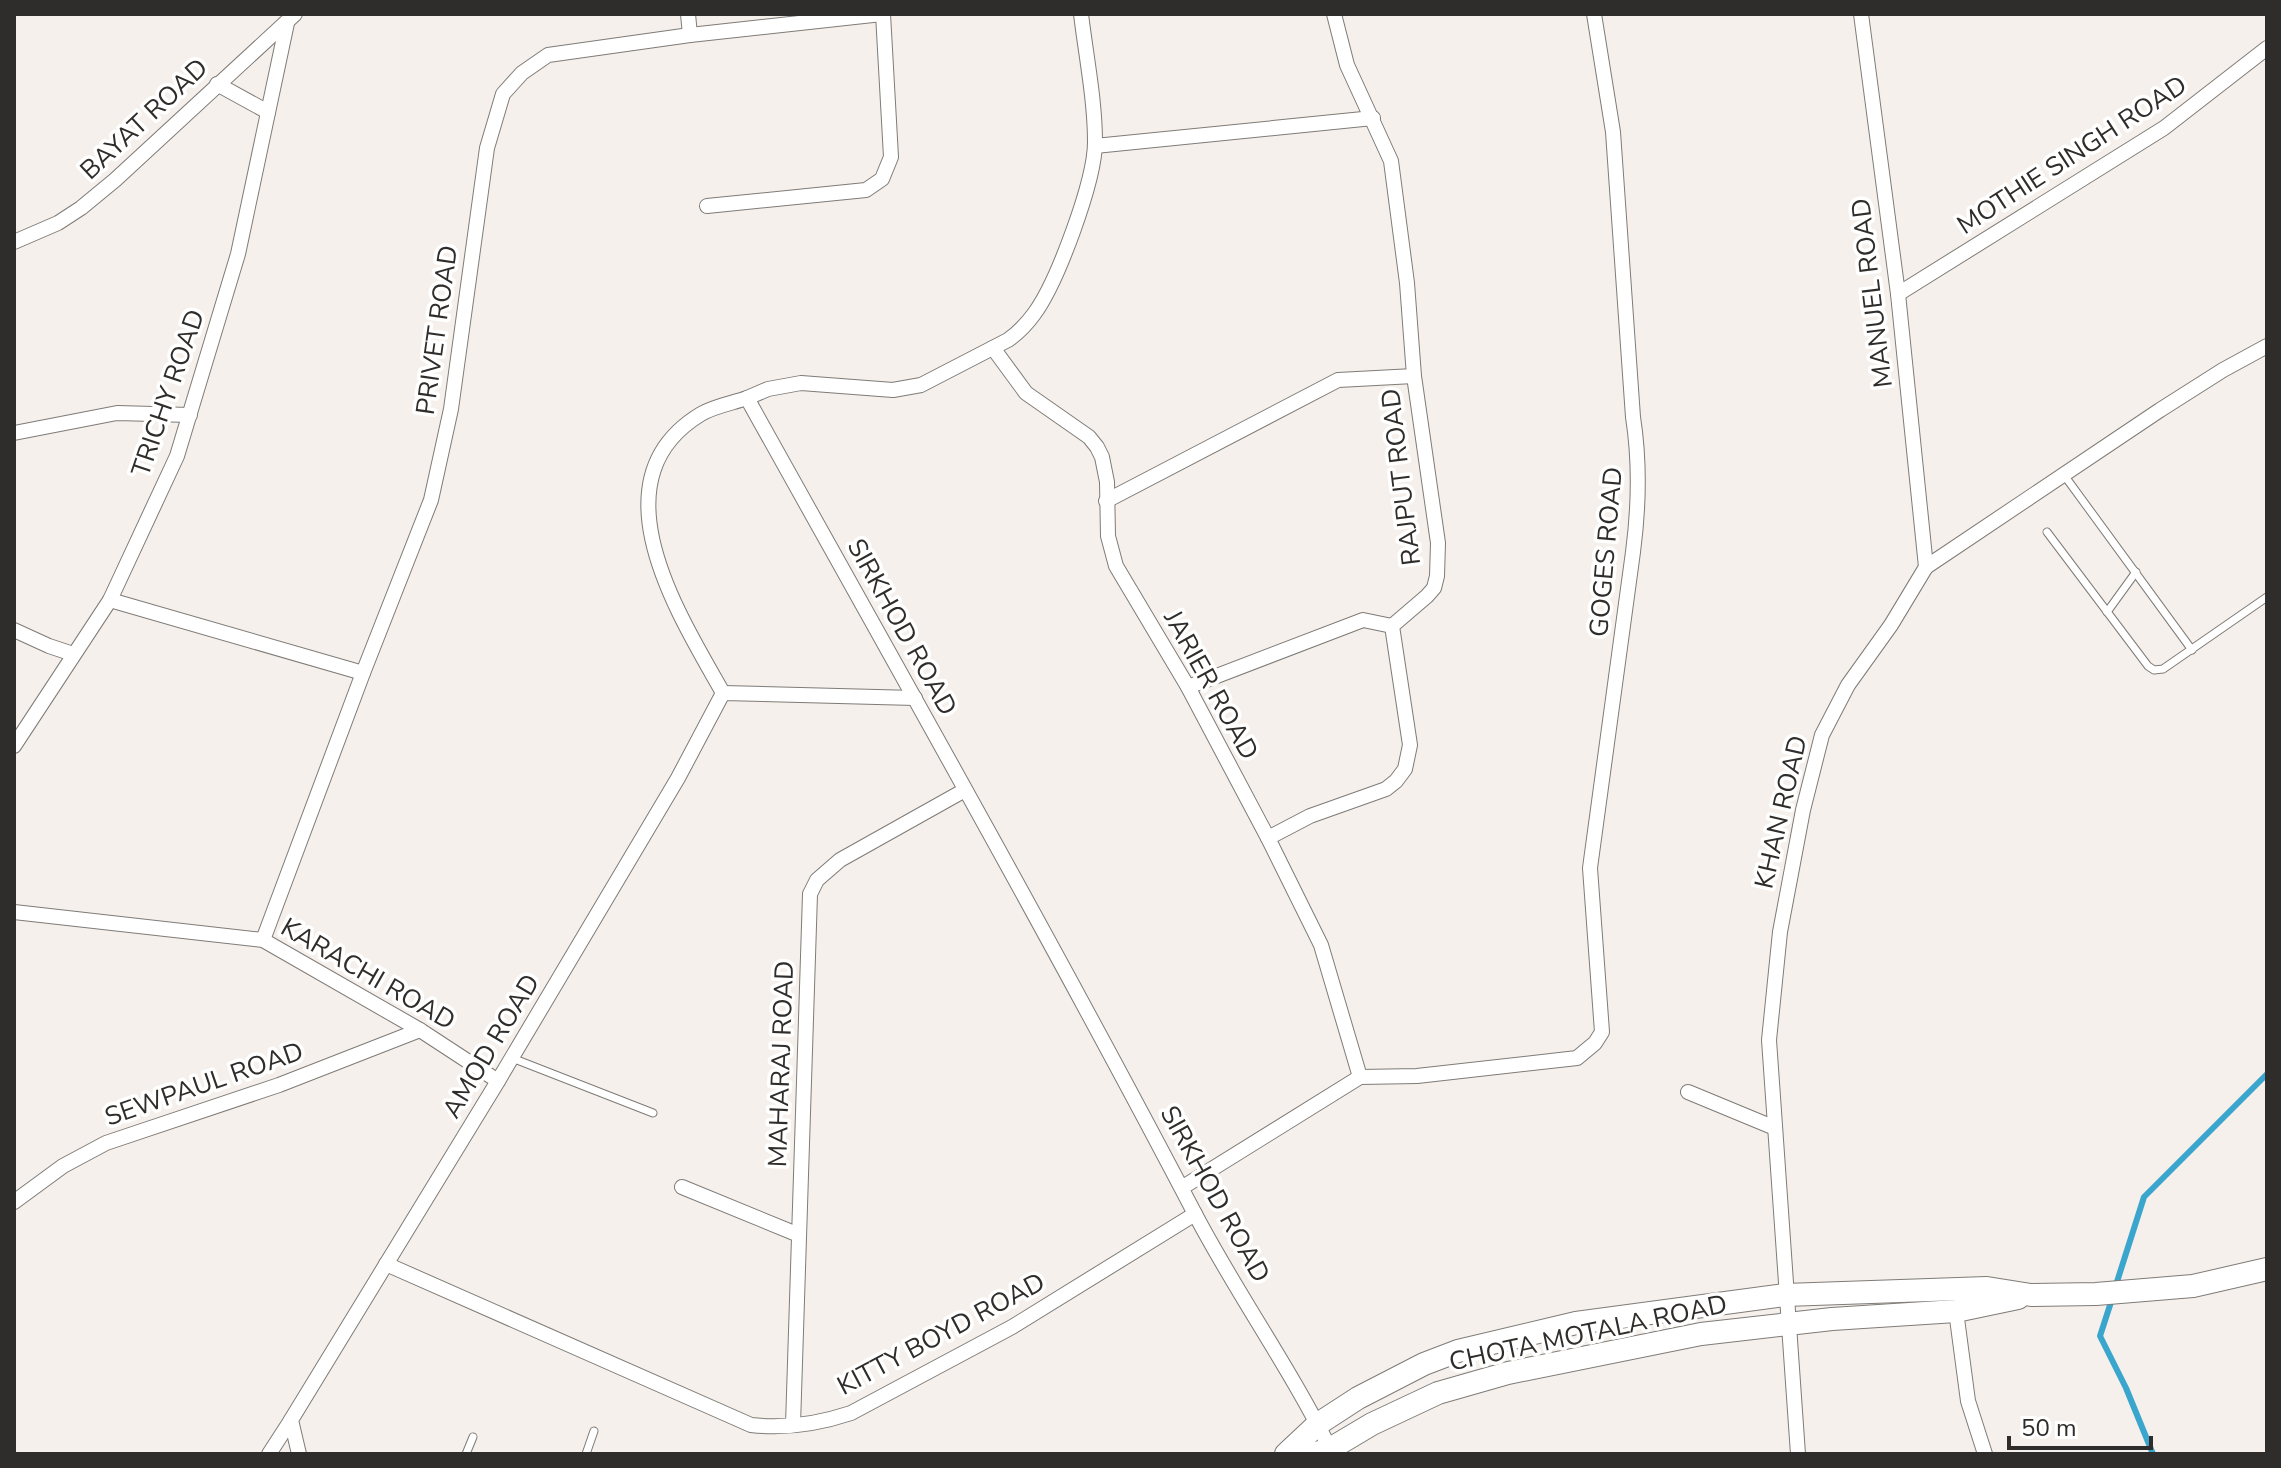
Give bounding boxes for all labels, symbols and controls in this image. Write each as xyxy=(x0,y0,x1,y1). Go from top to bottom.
street label: BAYAT ROAD xyxy=(72,51,216,187)
street label: MOTHIE SINGH ROAD xyxy=(1950,68,2194,242)
street label: MANUEL ROAD xyxy=(1843,196,1901,390)
street label: PRIVET ROAD xyxy=(408,243,466,417)
street label: TRICHY ROAD xyxy=(123,305,213,481)
street label: RAJPUT ROAD xyxy=(1373,387,1429,567)
street label: GOGES ROAD xyxy=(1581,466,1631,638)
street label: SIRKHOD ROAD xyxy=(839,532,965,722)
street label: JARIER ROAD xyxy=(1155,603,1266,766)
street label: KHAN ROAD xyxy=(1746,732,1816,892)
street label: KARACHI ROAD xyxy=(274,910,462,1038)
street label: MAHARAJ ROAD xyxy=(760,960,802,1168)
street label: AMOD ROAD xyxy=(434,967,548,1125)
street label: SEWPAUL ROAD xyxy=(100,1034,308,1134)
street label: SIRKHOD ROAD xyxy=(1152,1099,1278,1289)
street label: KITTY BOYD ROAD xyxy=(831,1264,1051,1404)
street label: CHOTA MOTALA ROAD xyxy=(1446,1286,1730,1380)
scale bar xyxy=(2009,1400,2151,1450)
text: 50 m xyxy=(2021,1412,2077,1444)

